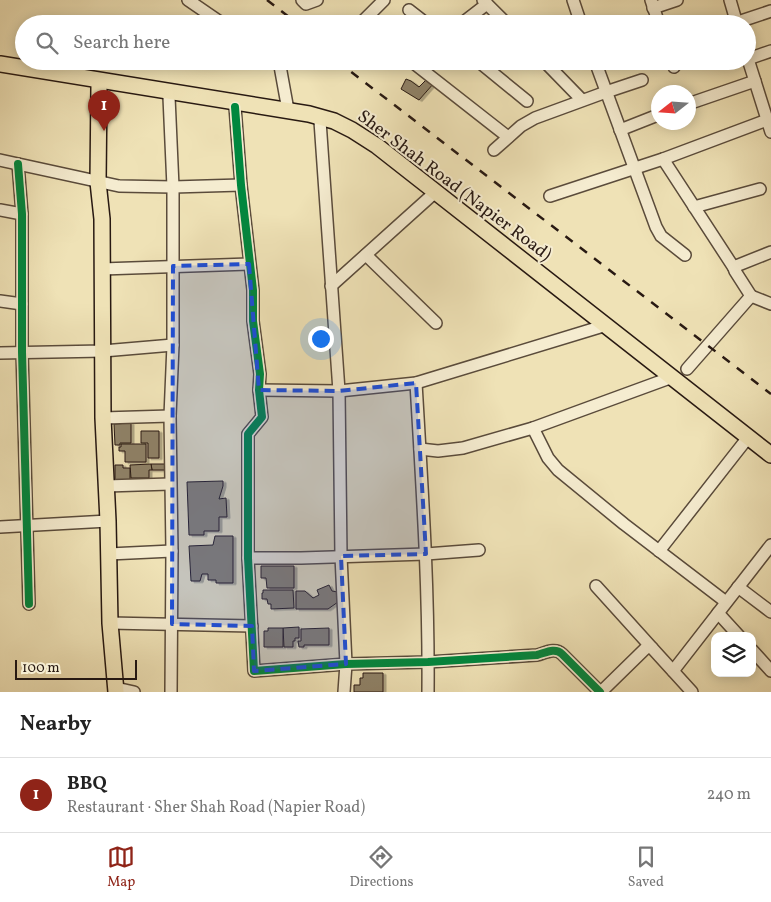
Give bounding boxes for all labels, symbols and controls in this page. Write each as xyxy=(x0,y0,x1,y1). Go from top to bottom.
search box xyxy=(15,15,756,70)
icon: search xyxy=(33,29,61,57)
text: Search here xyxy=(73,30,170,56)
north arrow xyxy=(651,85,696,130)
pin: 1 xyxy=(88,90,120,131)
street label: Sher Shah Road (Napier Road) xyxy=(352,105,556,267)
your location xyxy=(308,326,334,352)
map controls xyxy=(711,632,756,677)
button: layers xyxy=(711,632,756,677)
scale bar xyxy=(15,657,138,680)
text: 100 m xyxy=(22,659,60,678)
text: Nearby xyxy=(20,710,91,739)
text: BBQ xyxy=(67,771,107,797)
text: 1 xyxy=(33,784,39,806)
text: 240 m xyxy=(707,784,751,806)
text: Restaurant · Sher Shah Road (Napier Road) xyxy=(67,797,365,819)
tab: Map xyxy=(107,843,135,892)
tab: Directions xyxy=(349,843,414,892)
tab: Saved xyxy=(628,843,664,892)

